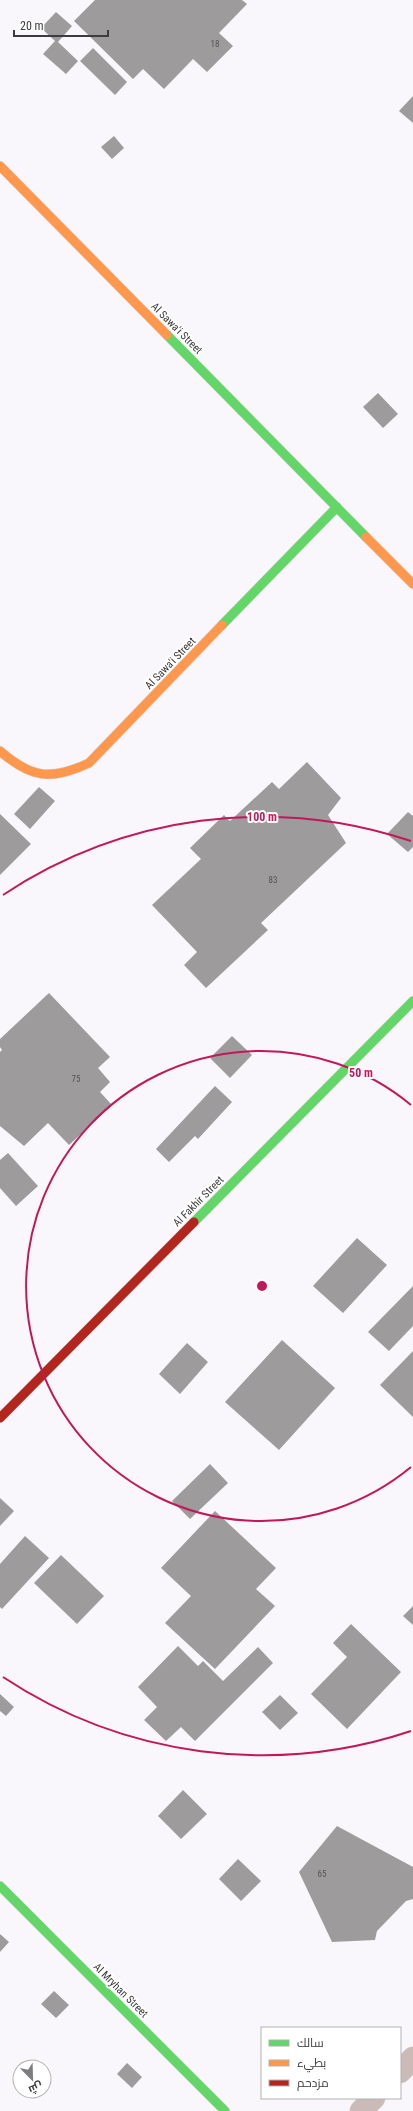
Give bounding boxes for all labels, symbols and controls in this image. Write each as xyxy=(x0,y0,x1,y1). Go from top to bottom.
scale bar xyxy=(14,12,108,38)
text: 20 m xyxy=(20,19,44,33)
house number: 18 xyxy=(211,39,219,49)
street label: Al Sawa'i Street xyxy=(148,300,205,357)
street label: Al Sawa'i Street xyxy=(142,635,198,692)
text: 100 m xyxy=(247,810,277,824)
house number: 83 xyxy=(269,875,277,885)
text: 50 m xyxy=(349,1066,373,1080)
house number: 75 xyxy=(72,1074,81,1084)
street label: Al Fakhir Street xyxy=(170,1173,226,1229)
centre of rings xyxy=(255,1279,269,1293)
house number: 65 xyxy=(318,1869,327,1879)
street label: Al Mryhan Street xyxy=(91,1960,151,2020)
legend xyxy=(261,2027,401,2099)
text: سالك xyxy=(297,2036,324,2050)
text: بطيء xyxy=(297,2056,326,2073)
north arrow xyxy=(12,2059,52,2099)
text: مزدحم xyxy=(297,2076,329,2091)
text: ش xyxy=(27,2079,45,2096)

